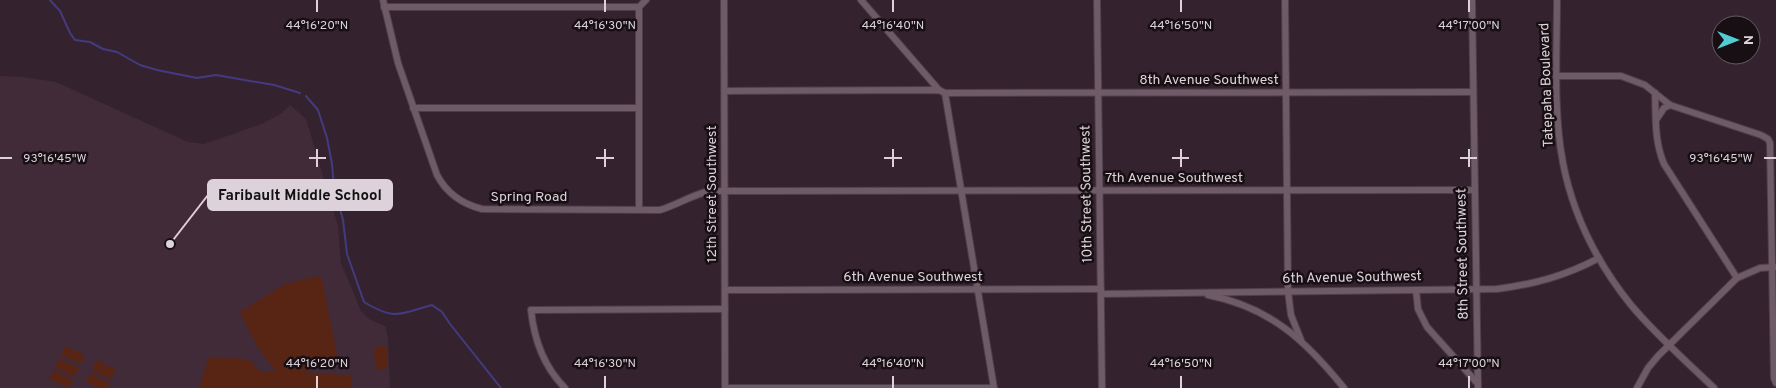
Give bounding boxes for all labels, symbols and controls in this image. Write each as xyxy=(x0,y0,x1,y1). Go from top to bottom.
north arrow xyxy=(1711,15,1761,65)
text: 44°16'20"N xyxy=(286,18,348,34)
text: 44°16'30"N xyxy=(574,18,636,34)
text: 44°16'40"N xyxy=(862,18,924,34)
text: 44°16'50"N xyxy=(1150,18,1212,34)
text: 44°17'00"N xyxy=(1438,18,1500,34)
street label: Tatepaha Boulevard xyxy=(1536,22,1558,148)
text: N xyxy=(1739,35,1756,45)
street label: 8th Avenue Southwest xyxy=(1139,72,1279,89)
street label: 12th Street Southwest xyxy=(704,125,721,263)
street label: 10th Street Southwest xyxy=(1077,125,1097,263)
text: 93°16'45"W xyxy=(23,151,87,167)
text: 93°16'45"W xyxy=(1689,151,1753,167)
street label: 7th Avenue Southwest xyxy=(1105,170,1243,187)
callout: Faribault Middle School xyxy=(208,180,392,210)
text: Faribault Middle School xyxy=(218,187,382,206)
street label: 8th Street Southwest xyxy=(1453,188,1473,320)
street label: Spring Road xyxy=(491,189,567,206)
street label: 6th Avenue Southwest xyxy=(1282,268,1422,288)
street label: 6th Avenue Southwest xyxy=(843,269,983,286)
text: 44°16'20"N xyxy=(286,356,348,372)
text: 44°16'30"N xyxy=(574,356,636,372)
text: 44°16'40"N xyxy=(862,356,924,372)
text: 44°16'50"N xyxy=(1150,356,1212,372)
text: 44°17'00"N xyxy=(1438,356,1500,372)

